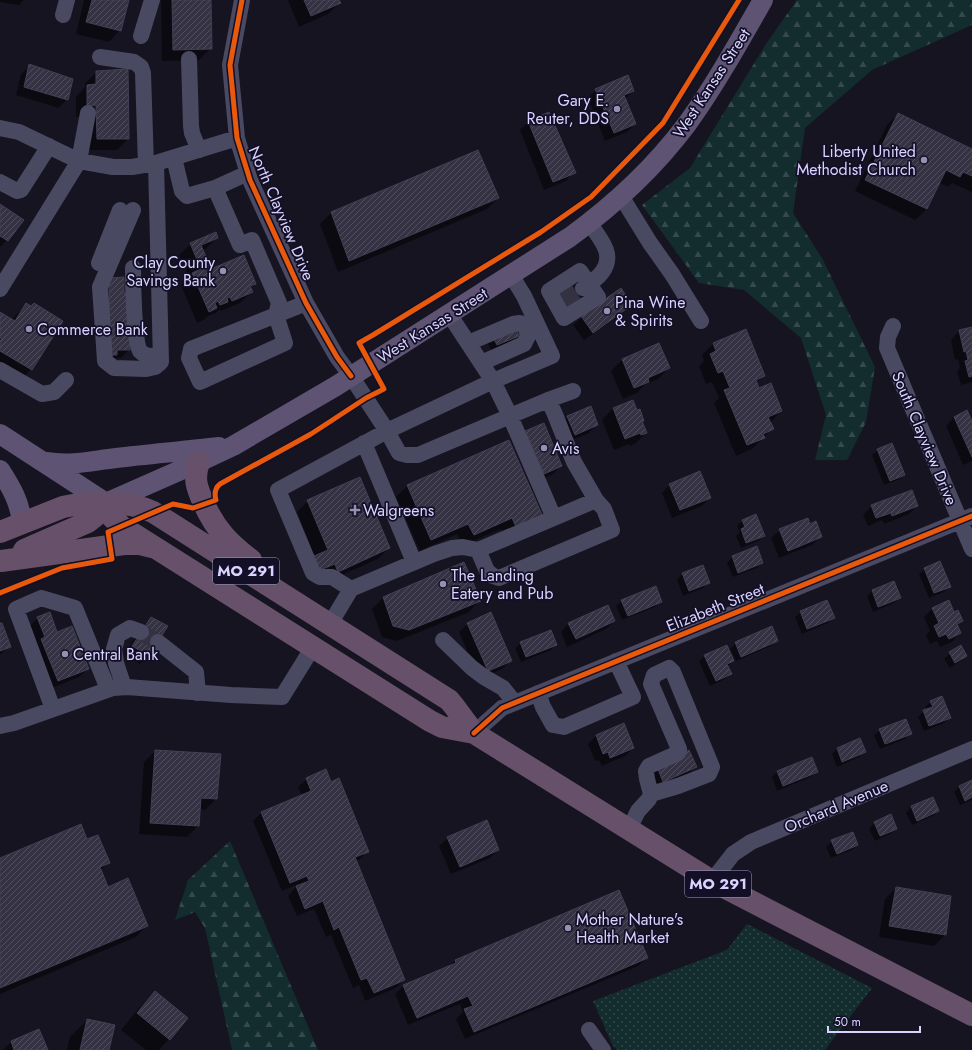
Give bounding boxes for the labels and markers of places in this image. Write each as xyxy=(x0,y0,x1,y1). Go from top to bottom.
place label: Gary E. Reuter, DDS xyxy=(527,89,609,130)
marker: Gary E. Reuter, DDS xyxy=(612,104,622,114)
place label: Liberty United Methodist Church xyxy=(796,140,916,181)
marker: Liberty United Methodist Church xyxy=(919,155,929,165)
place label: Clay County Savings Bank xyxy=(127,251,216,292)
marker: Clay County Savings Bank xyxy=(218,266,228,276)
place label: Pina Wine & Spirits xyxy=(615,291,685,332)
marker: Pina Wine & Spirits xyxy=(602,306,612,316)
place label: Commerce Bank xyxy=(37,318,149,341)
marker: Commerce Bank xyxy=(24,324,34,334)
place label: Avis xyxy=(552,437,579,460)
marker: Avis xyxy=(539,443,549,453)
place label: Walgreens xyxy=(363,499,434,522)
marker: Walgreens xyxy=(350,505,360,515)
place label: The Landing Eatery and Pub xyxy=(451,564,553,605)
marker: The Landing Eatery and Pub xyxy=(438,579,448,589)
place label: Central Bank xyxy=(73,643,159,666)
marker: Central Bank xyxy=(60,649,70,659)
place label: Mother Nature's Health Market xyxy=(576,908,683,949)
marker: Mother Nature's Health Market xyxy=(563,923,573,933)

